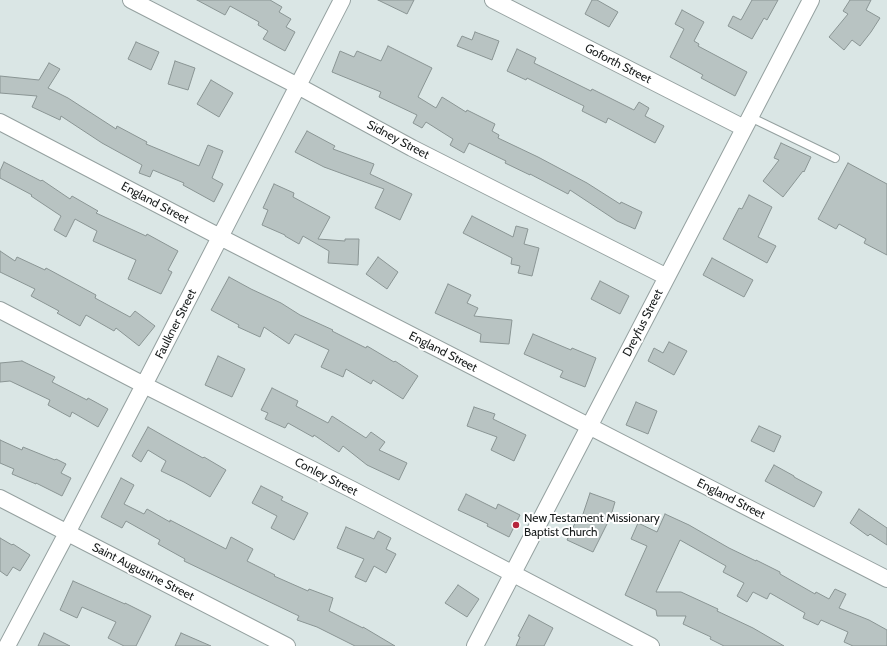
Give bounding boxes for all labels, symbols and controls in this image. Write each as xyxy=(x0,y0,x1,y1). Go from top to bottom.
street label: Goforth Street xyxy=(582,41,654,87)
street label: Sidney Street xyxy=(364,118,432,162)
street label: England Street xyxy=(119,179,191,227)
street label: Faulkner Street xyxy=(152,287,200,361)
street label: Dreyfus Street xyxy=(620,287,666,359)
street label: England Street xyxy=(406,329,480,375)
street label: Conley Street xyxy=(292,455,360,499)
street label: England Street xyxy=(694,476,768,522)
place label: New Testament Missionary Baptist Church xyxy=(524,511,660,539)
marker: New Testament Missionary Baptist Church xyxy=(511,520,521,530)
street label: Saint Augustine Street xyxy=(90,540,196,604)

